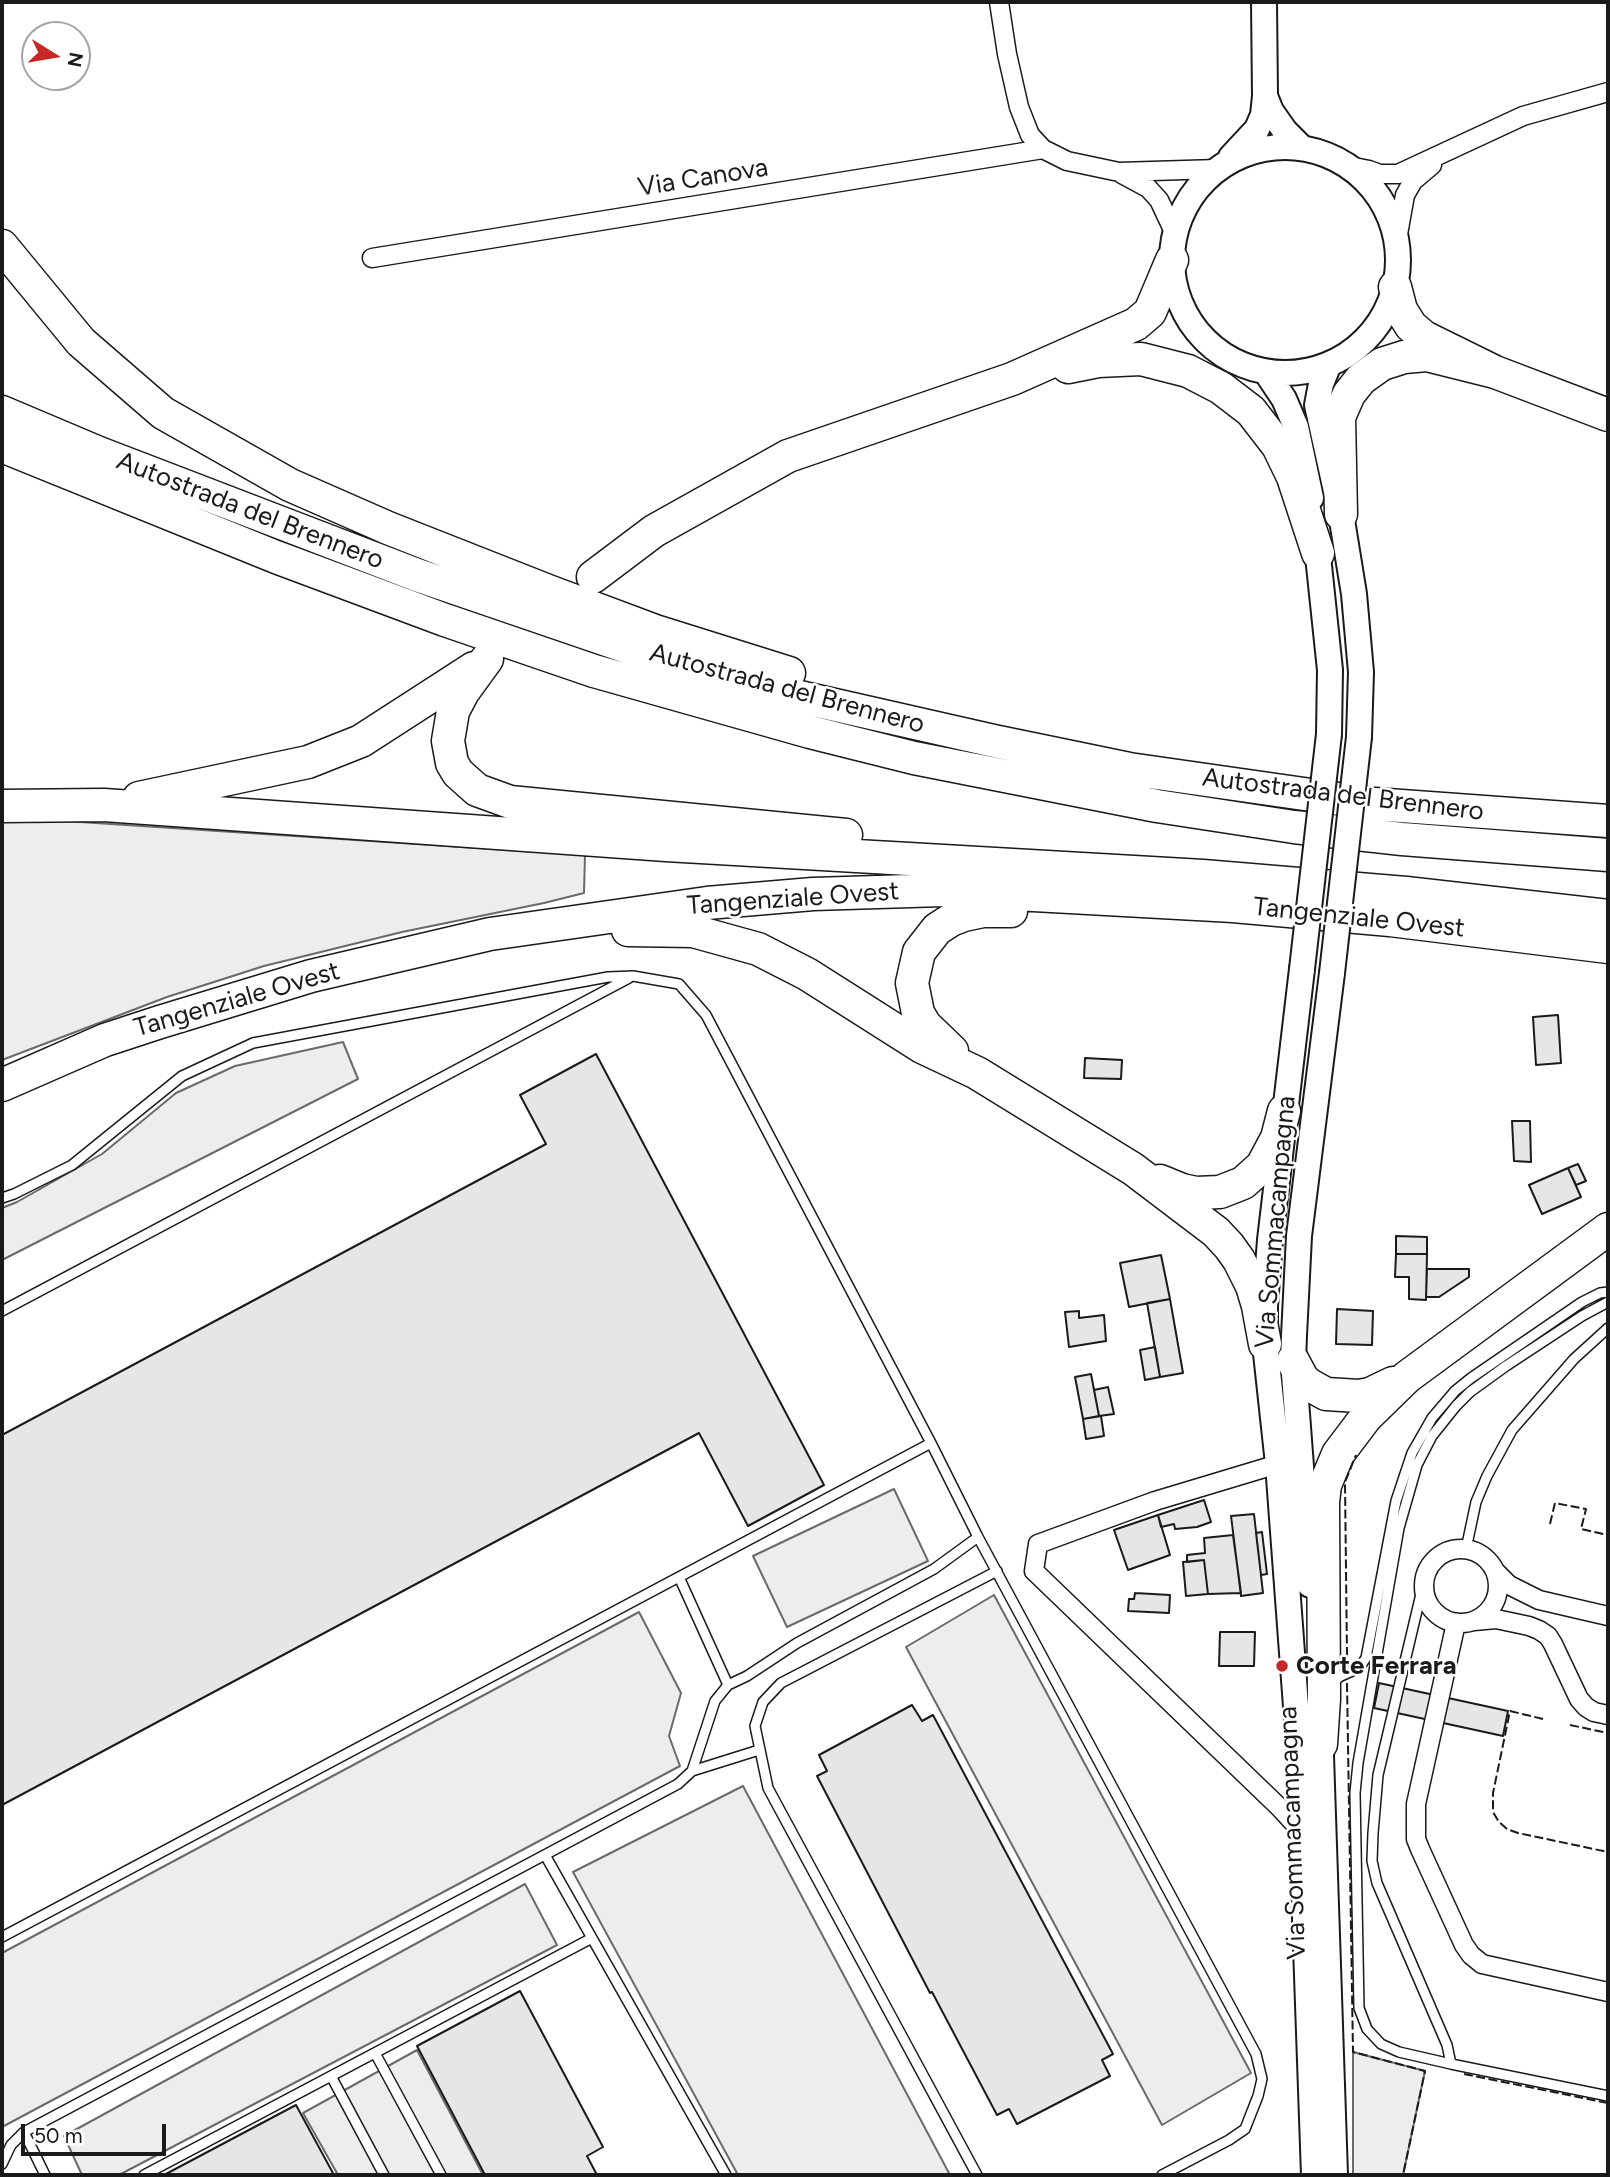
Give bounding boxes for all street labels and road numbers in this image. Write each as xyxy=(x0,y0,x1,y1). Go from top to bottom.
street label: Via Canova xyxy=(636,152,770,204)
street label: Autostrada del Brennero xyxy=(112,446,388,576)
street label: Autostrada del Brennero xyxy=(646,637,928,741)
street label: Autostrada del Brennero xyxy=(1200,762,1486,828)
street label: Tangenziale Ovest xyxy=(686,876,900,922)
street label: Tangenziale Ovest xyxy=(1252,891,1466,945)
street label: Tangenziale Ovest xyxy=(131,956,343,1044)
street label: Via Sommacampagna xyxy=(1249,1094,1303,1350)
street label: Via Sommacampagna xyxy=(1273,1706,1313,1960)

